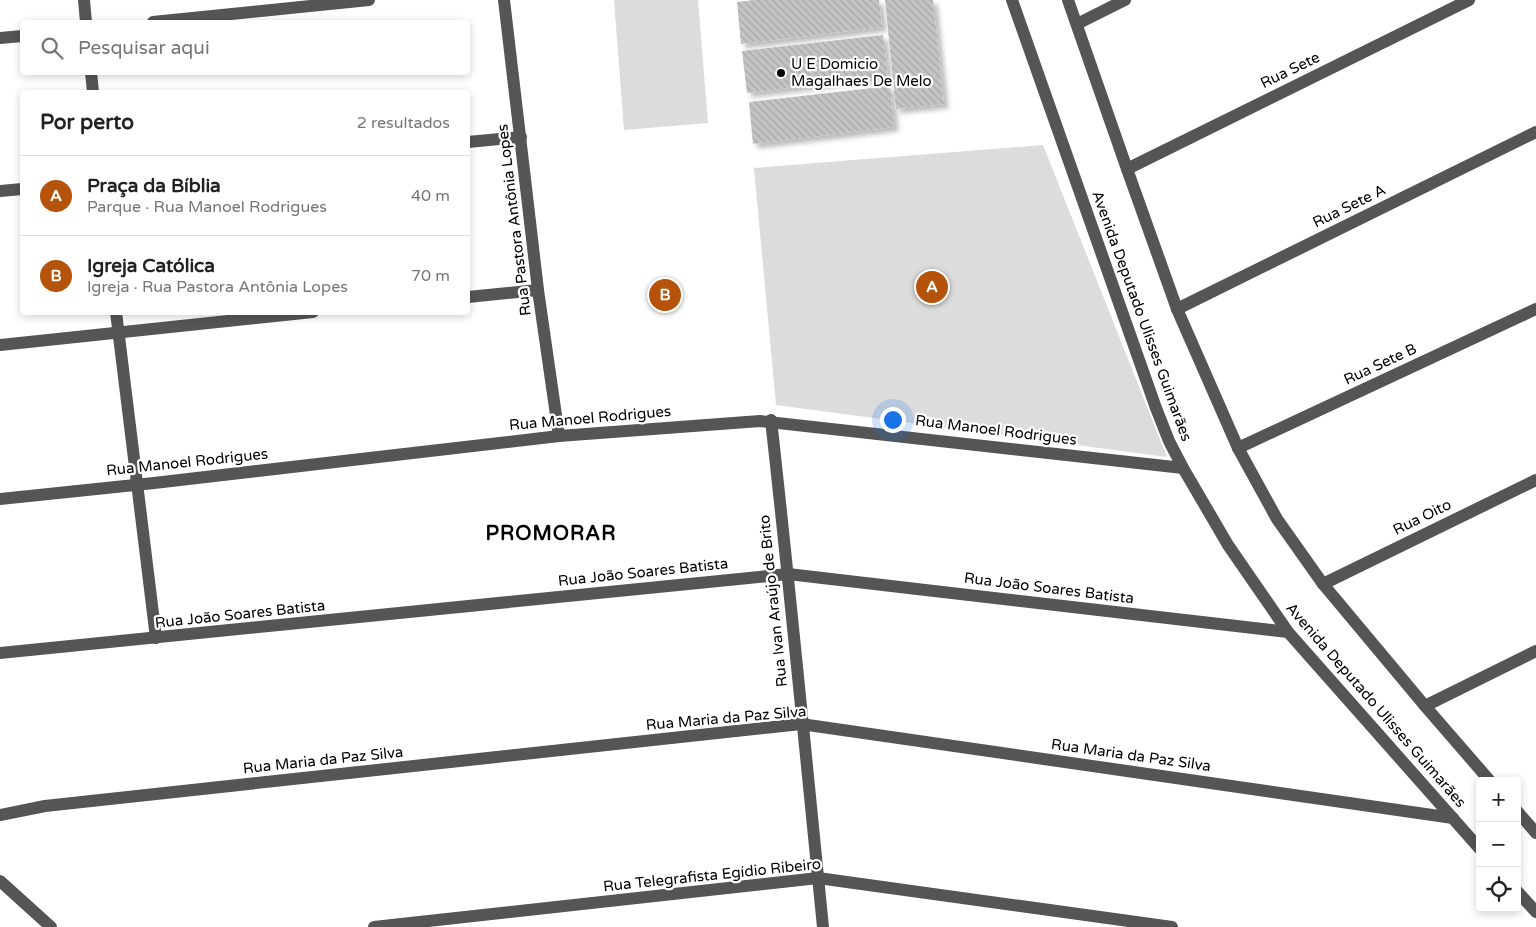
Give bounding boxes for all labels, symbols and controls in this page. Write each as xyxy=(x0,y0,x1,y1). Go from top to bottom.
search box xyxy=(20,20,470,75)
icon: search xyxy=(38,34,66,62)
text: Pesquisar aqui xyxy=(78,37,210,59)
street label: Rua Sete xyxy=(1257,48,1323,92)
place label: U E Domicio Magalhaes De Melo xyxy=(791,55,932,90)
marker: U E Domicio Magalhaes De Melo xyxy=(775,67,787,79)
text: Por perto xyxy=(40,110,134,135)
text: 2 resultados xyxy=(357,113,450,133)
street label: Rua Pastora Antônia Lopes xyxy=(493,123,535,317)
text: Praça da Bíblia xyxy=(87,175,221,197)
street label: Rua Sete A xyxy=(1310,181,1388,231)
text: A xyxy=(50,186,62,206)
text: 40 m xyxy=(411,186,450,206)
street label: Avenida Deputado Ulisses Guimarães xyxy=(1088,188,1196,444)
text: Parque · Rua Manoel Rodrigues xyxy=(87,197,327,217)
text: Igreja Católica xyxy=(87,255,215,277)
text: B xyxy=(50,266,62,286)
text: 70 m xyxy=(411,266,450,286)
pin: A xyxy=(916,268,948,306)
pin: B xyxy=(649,276,681,314)
text: Igreja · Rua Pastora Antônia Lopes xyxy=(87,277,348,297)
street label: Rua Sete B xyxy=(1341,339,1419,389)
street label: Rua Manoel Rodrigues xyxy=(508,402,672,434)
your location xyxy=(880,407,906,433)
street label: Rua Manoel Rodrigues xyxy=(914,411,1078,449)
street label: Rua Manoel Rodrigues xyxy=(105,445,269,479)
street label: Rua Oito xyxy=(1390,495,1454,539)
street label: Rua Ivan Araújo de Brito xyxy=(755,514,791,688)
district label: PROMORAR xyxy=(486,522,616,546)
street label: Rua João Soares Batista xyxy=(557,554,729,590)
street label: Rua João Soares Batista xyxy=(963,569,1135,607)
street label: Rua João Soares Batista xyxy=(154,596,326,632)
street label: Avenida Deputado Ulisses Guimarães xyxy=(1282,599,1470,811)
street label: Rua Maria da Paz Silva xyxy=(645,702,807,734)
street label: Rua Maria da Paz Silva xyxy=(1050,735,1212,775)
street label: Rua Maria da Paz Silva xyxy=(242,743,404,777)
map controls xyxy=(1476,777,1521,912)
button: + xyxy=(1476,777,1521,822)
button: − xyxy=(1476,822,1521,867)
street label: Rua Telegrafista Egídio Ribeiro xyxy=(602,855,822,895)
button: locate xyxy=(1476,867,1521,912)

